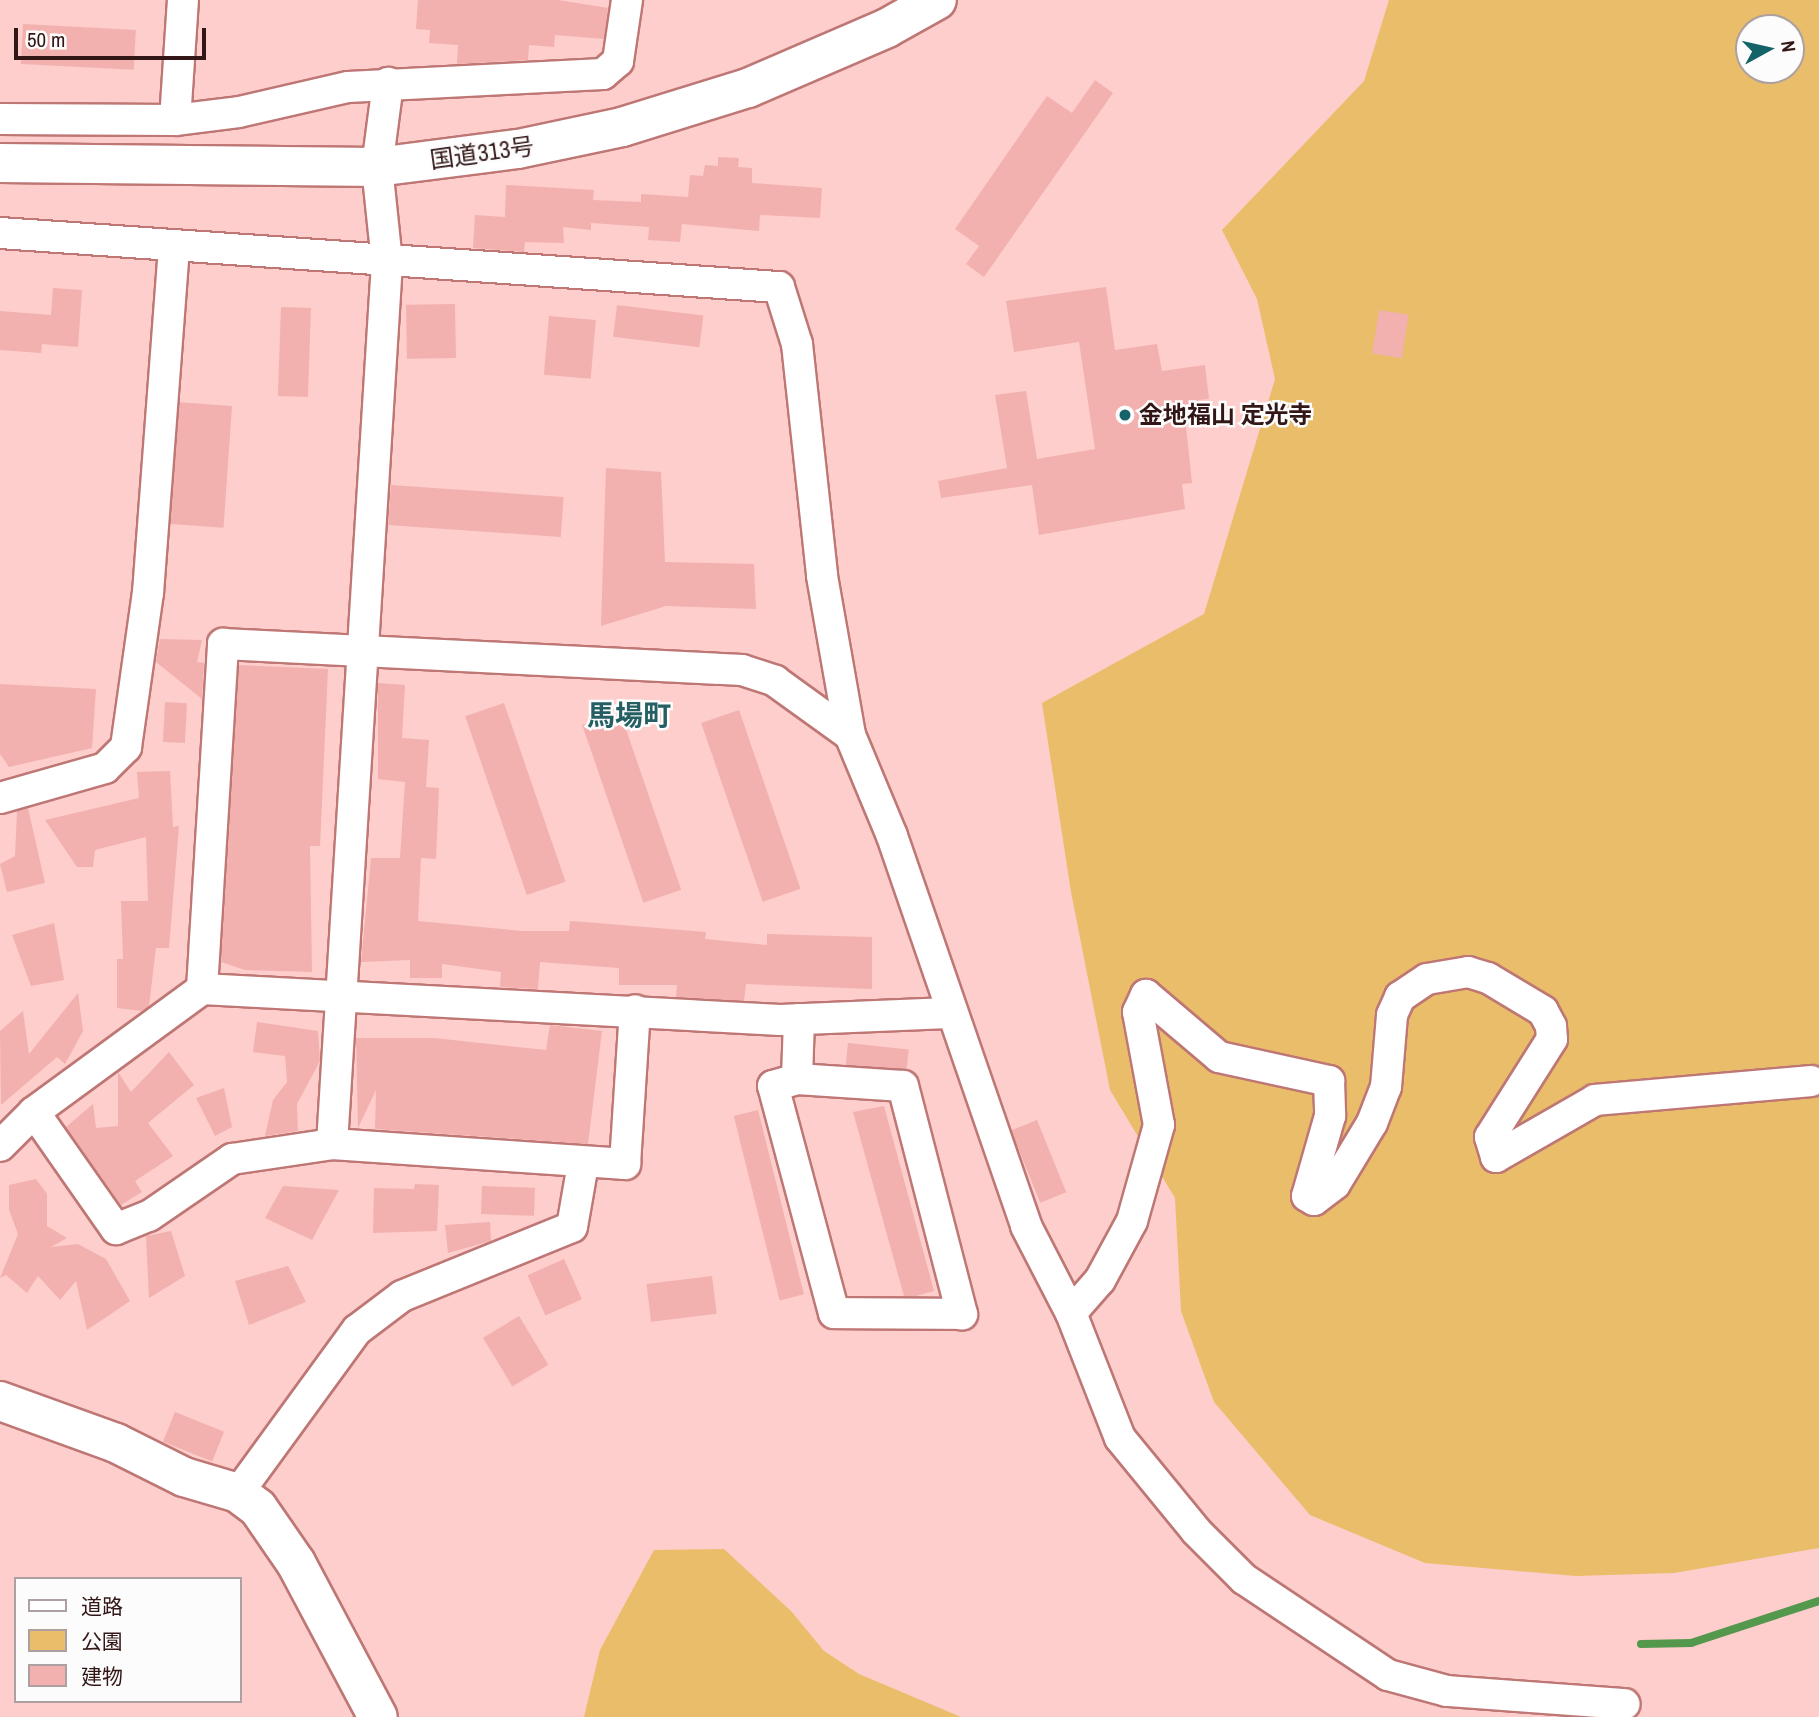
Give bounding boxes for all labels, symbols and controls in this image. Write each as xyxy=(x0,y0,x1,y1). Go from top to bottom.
scale bar xyxy=(18,14,210,58)
north arrow xyxy=(1735,14,1805,84)
text: 50 m xyxy=(27,25,65,54)
text: N xyxy=(1775,39,1802,54)
street label: 国道313号 xyxy=(428,131,536,175)
place label: 金地福山 定光寺 xyxy=(1139,401,1312,429)
marker: 金地福山 定光寺 xyxy=(1117,407,1133,423)
district label: 馬場町 xyxy=(587,698,671,732)
legend xyxy=(14,1577,242,1703)
text: 道路 xyxy=(81,1592,123,1621)
text: 公園 xyxy=(81,1627,123,1656)
text: 建物 xyxy=(81,1662,123,1691)

